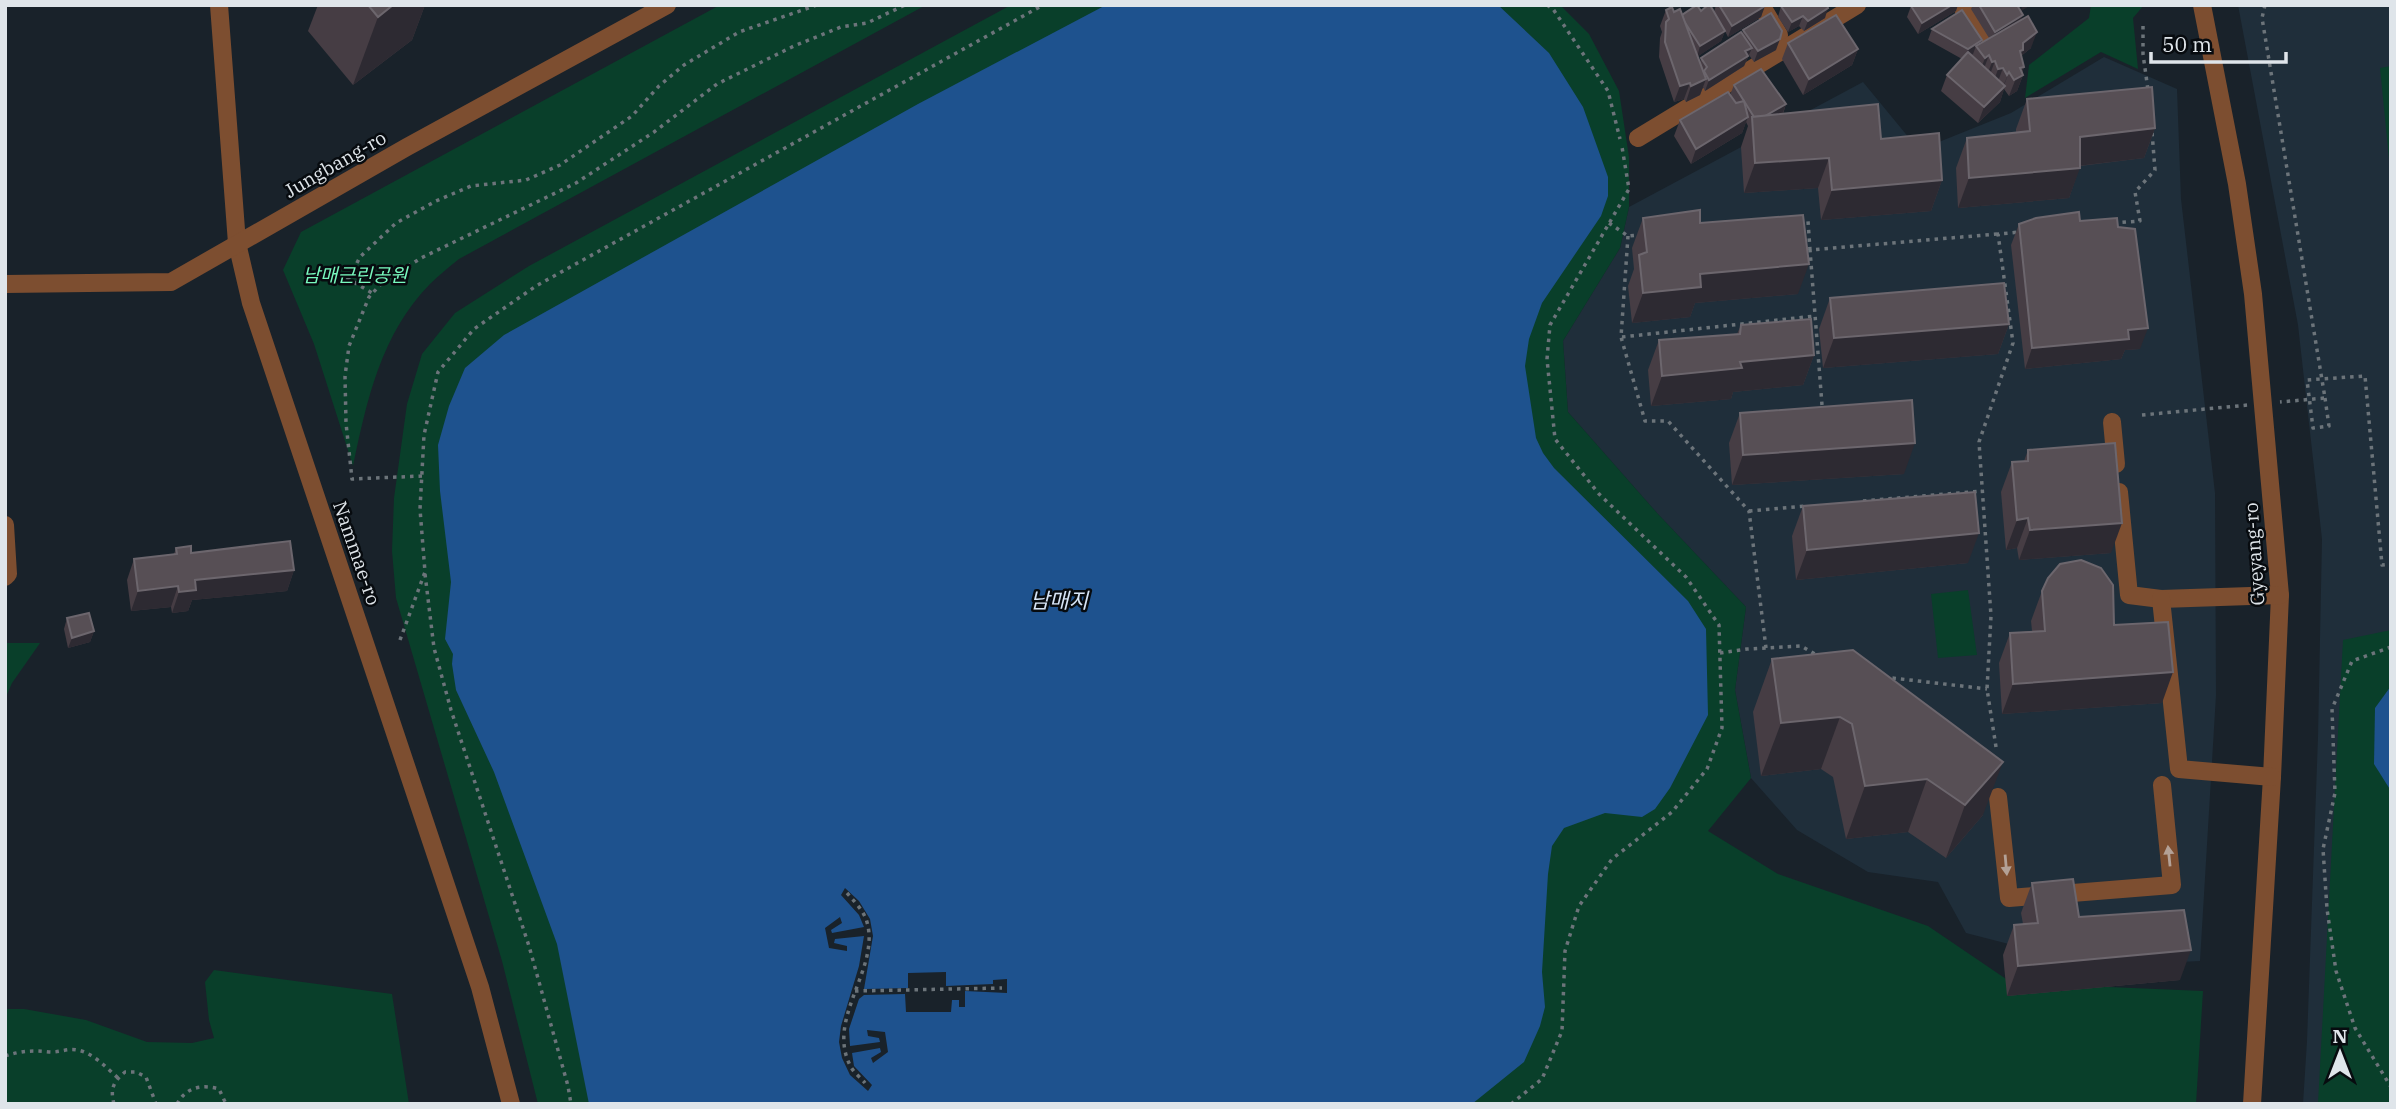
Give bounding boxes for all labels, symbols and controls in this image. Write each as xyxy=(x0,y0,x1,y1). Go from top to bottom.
scale bar xyxy=(2151,21,2286,65)
text: 50 m xyxy=(2162,30,2212,58)
street label: Jungbang-ro xyxy=(280,125,390,203)
park label: 남매근린공원 xyxy=(303,263,409,287)
street label: Nammae-ro xyxy=(328,498,386,608)
street label: Gyeyang-ro xyxy=(2238,502,2270,606)
water label: 남매지 xyxy=(1030,586,1090,614)
one-way arrow xyxy=(2164,844,2175,866)
one-way arrow xyxy=(2001,854,2012,876)
north arrow xyxy=(2305,1018,2375,1088)
text: N xyxy=(2332,1024,2348,1048)

